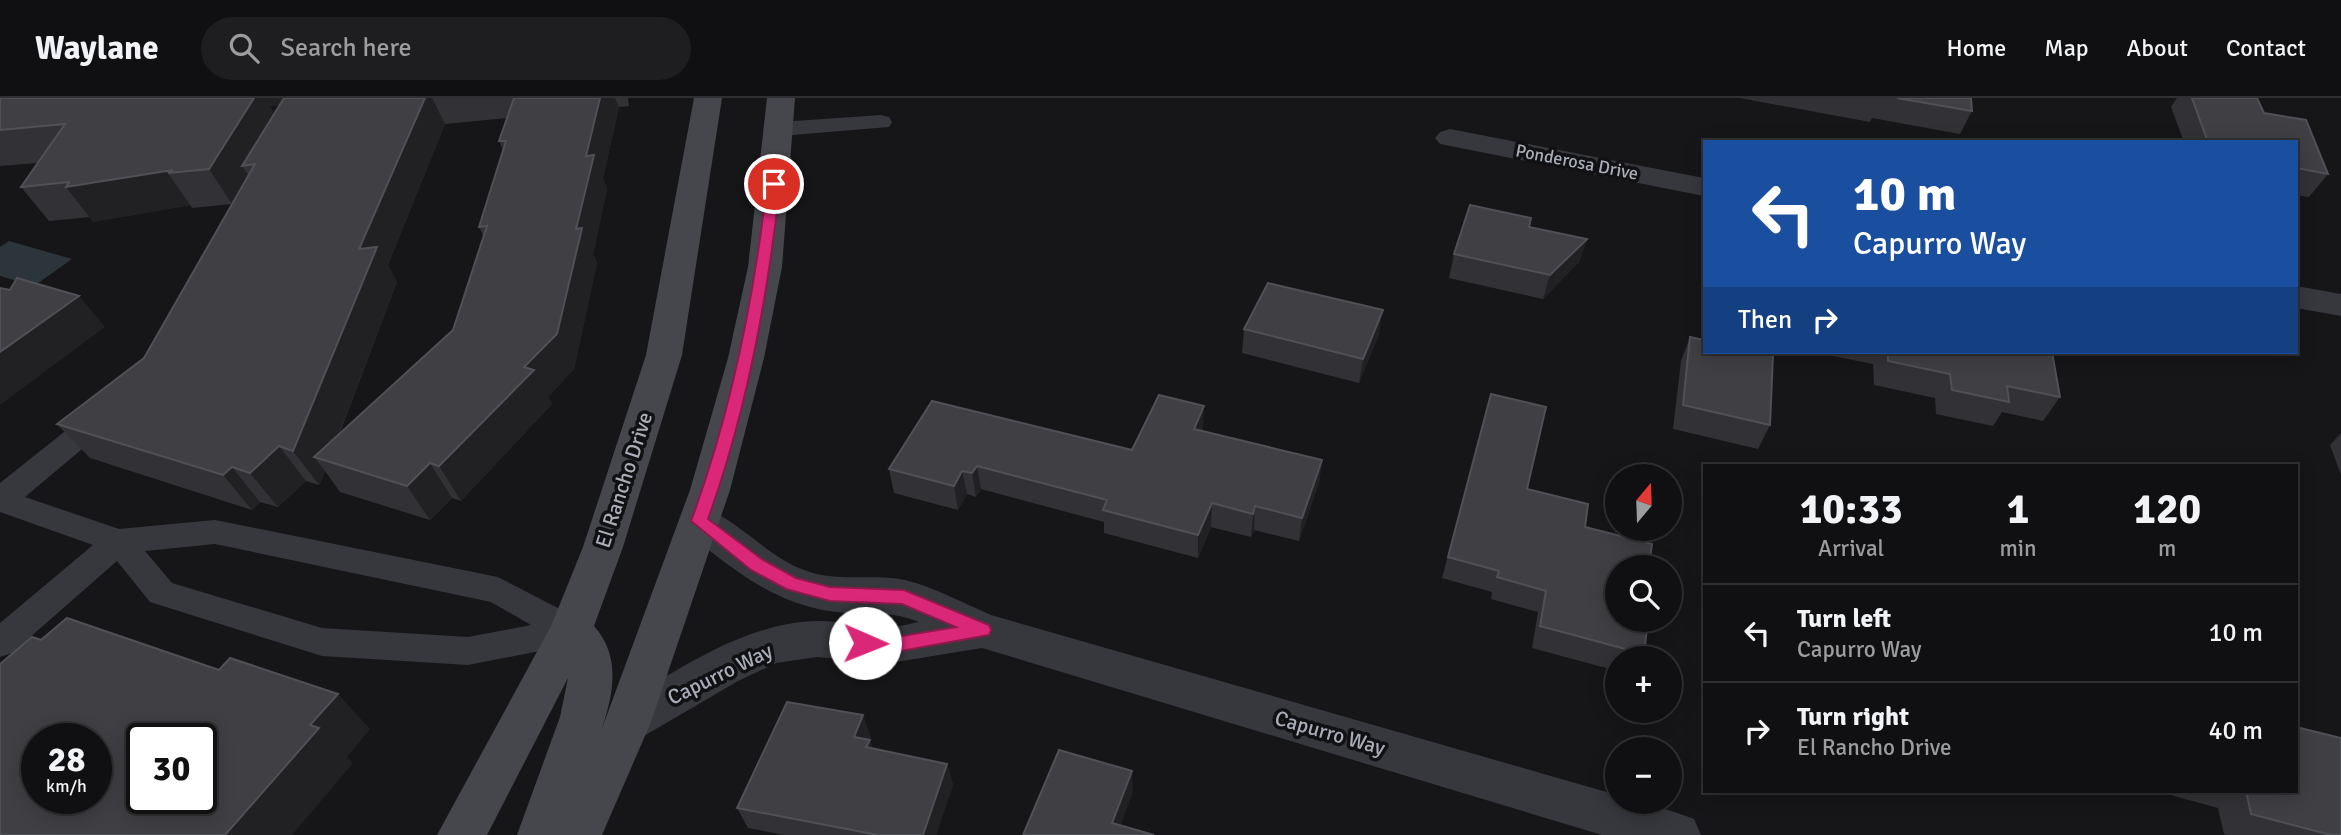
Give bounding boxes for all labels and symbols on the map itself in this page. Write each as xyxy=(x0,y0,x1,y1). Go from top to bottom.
street label: Ponderosa Drive xyxy=(1514,139,1640,185)
pin xyxy=(744,154,804,214)
street label: El Rancho Drive xyxy=(590,409,658,551)
north arrow xyxy=(1605,464,1682,541)
position arrow xyxy=(828,606,902,680)
street label: Capurro Way xyxy=(663,637,777,711)
street label: Capurro Way xyxy=(1272,705,1388,761)
speed limit sign: 30 xyxy=(126,723,217,814)

